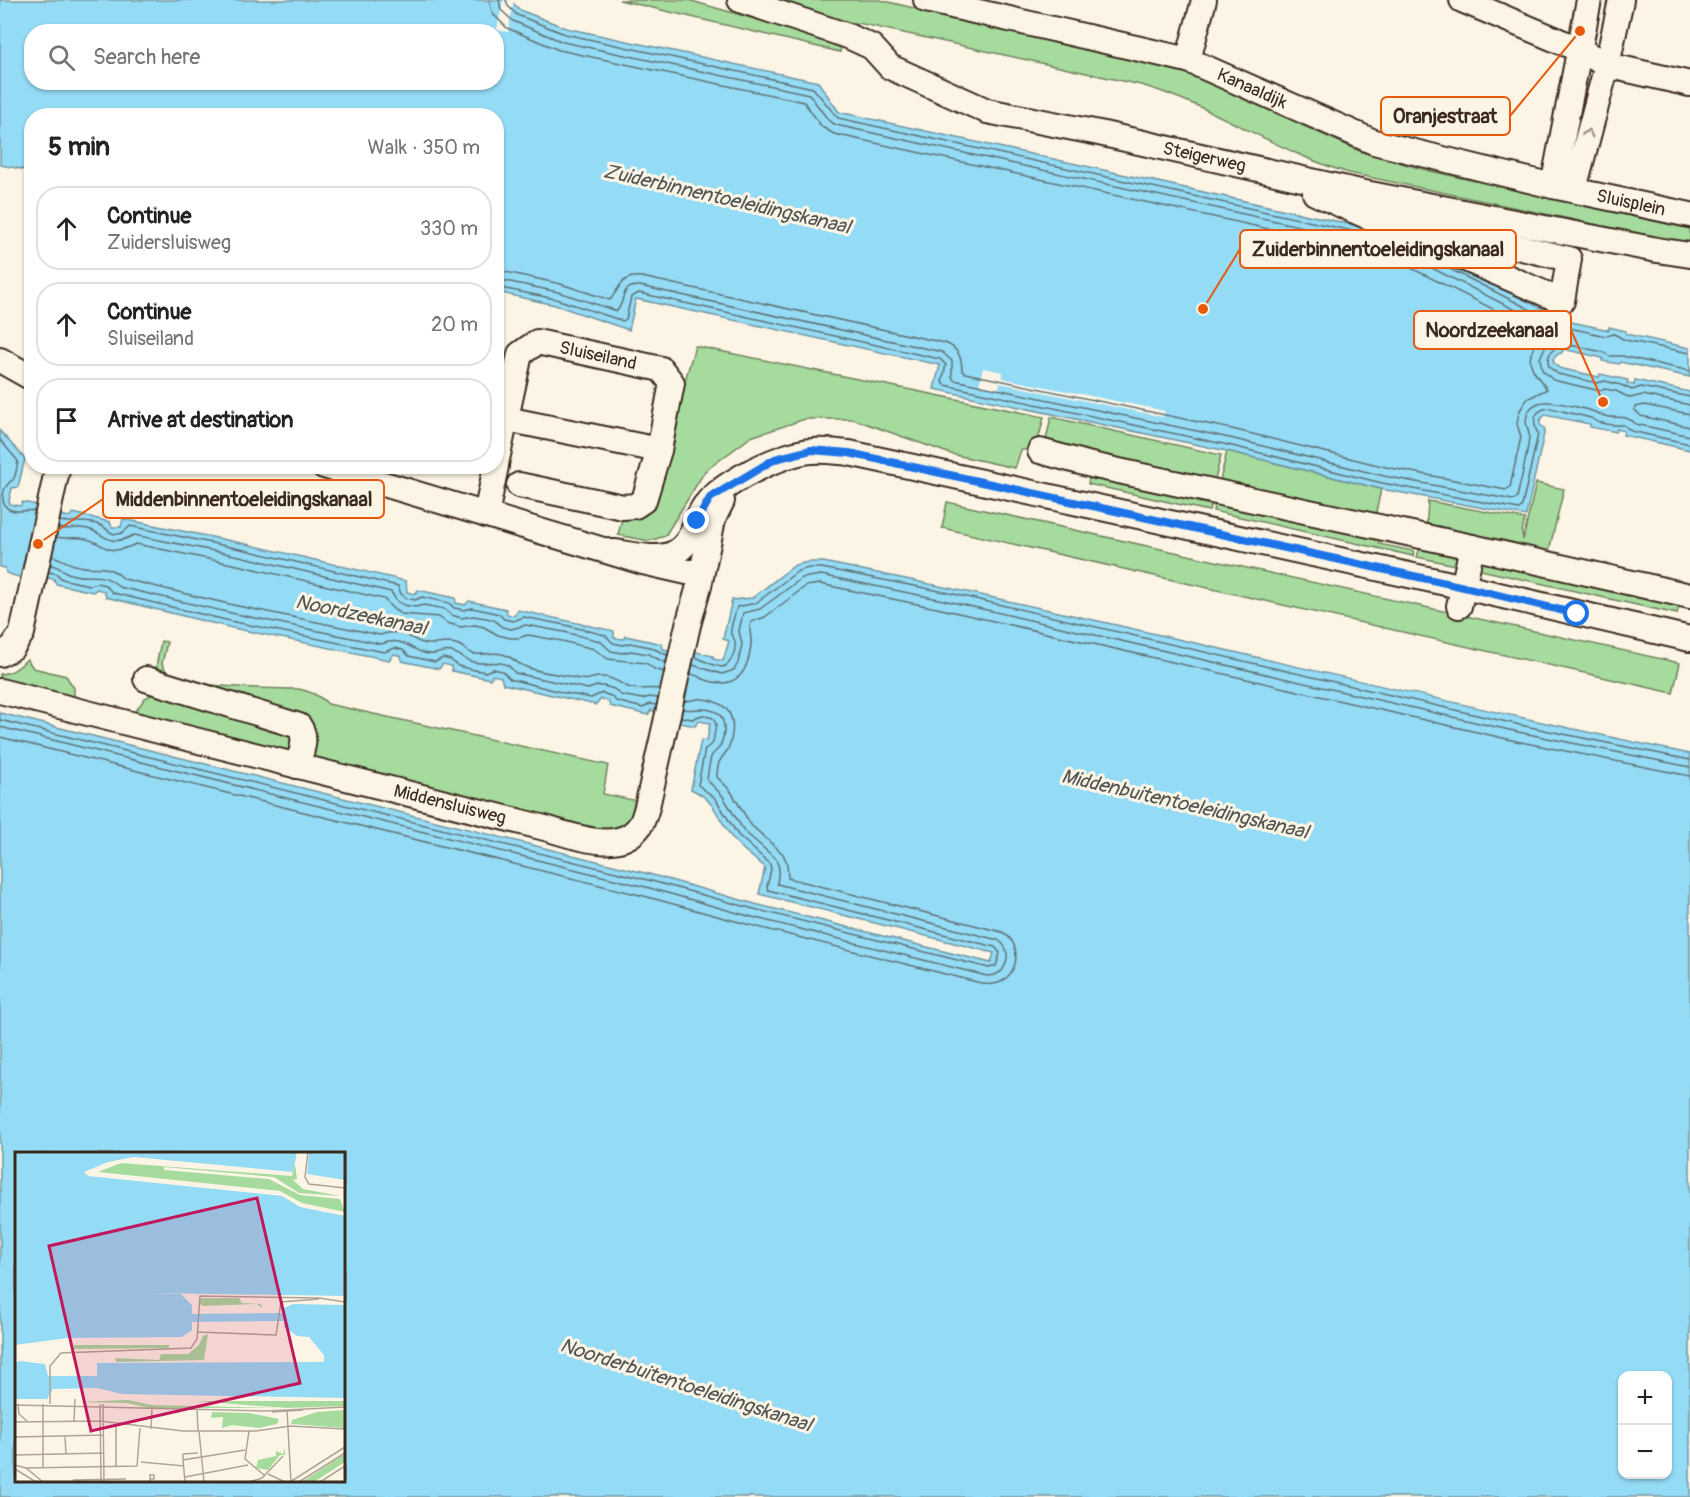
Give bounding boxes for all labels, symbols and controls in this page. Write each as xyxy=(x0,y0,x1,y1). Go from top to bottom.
search box xyxy=(24,24,504,90)
icon: search xyxy=(45,41,78,74)
text: Search here xyxy=(93,43,200,71)
street label: Kanaaldijk xyxy=(1214,63,1291,114)
callout: Oranjestraat xyxy=(1381,97,1510,135)
text: Oranjestraat xyxy=(1393,104,1498,129)
one-way arrow xyxy=(1581,128,1594,138)
text: 5 min xyxy=(48,131,110,163)
text: Walk · 350 m xyxy=(368,135,480,160)
street label: Steigerweg xyxy=(1161,136,1248,177)
water label: Zuiderbinnentoeleidingskanaal xyxy=(601,158,855,240)
street label: Sluisplein xyxy=(1594,184,1668,221)
text: Continue xyxy=(107,202,191,230)
icon: ahead xyxy=(50,212,83,245)
text: 330 m xyxy=(420,216,478,241)
text: Zuidersluisweg xyxy=(107,230,231,255)
callout: Zuiderbinnentoeleidingskanaal xyxy=(1240,230,1516,268)
text: Zuiderbinnentoeleidingskanaal xyxy=(1252,237,1504,262)
text: Continue xyxy=(107,298,191,326)
icon: ahead xyxy=(50,308,83,341)
callout: Noordzeekanaal xyxy=(1414,311,1571,349)
text: 20 m xyxy=(431,312,478,337)
text: Noordzeekanaal xyxy=(1425,318,1559,343)
text: Sluiseiland xyxy=(107,326,194,351)
street label: Sluiseiland xyxy=(557,336,639,375)
icon: arrive xyxy=(50,404,83,437)
text: Arrive at destination xyxy=(107,406,293,434)
callout: Middenbinnentoeleidingskanaal xyxy=(103,480,384,518)
text: Middenbinnentoeleidingskanaal xyxy=(116,487,372,512)
route end xyxy=(683,507,709,533)
water label: Noordzeekanaal xyxy=(293,589,431,642)
route start xyxy=(1563,600,1589,626)
water label: Middenbuitentoeleidingskanaal xyxy=(1059,763,1313,845)
street label: Middensluisweg xyxy=(391,779,509,829)
inset map xyxy=(15,1152,345,1482)
water label: Noorderbuitentoeleidingskanaal xyxy=(557,1332,817,1438)
map controls xyxy=(1618,1371,1672,1479)
button: + xyxy=(1618,1371,1672,1425)
button: − xyxy=(1618,1425,1672,1479)

